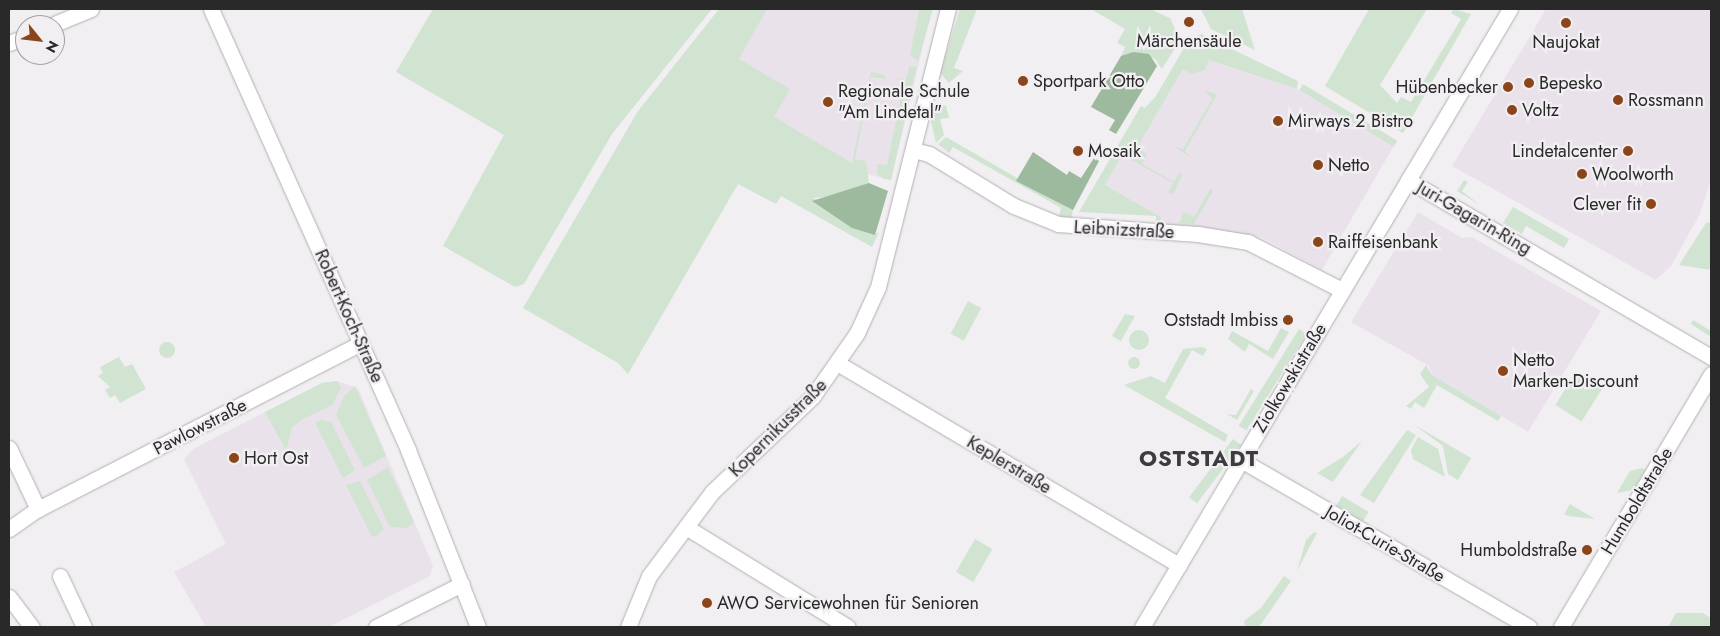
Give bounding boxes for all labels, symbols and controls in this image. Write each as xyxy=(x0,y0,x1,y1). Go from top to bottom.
north arrow xyxy=(15,15,65,65)
marker: Märchensäule xyxy=(1183,16,1195,28)
marker: Naujokat xyxy=(1560,17,1572,29)
place label: Märchensäule xyxy=(1137,30,1241,52)
place label: Naujokat xyxy=(1532,31,1600,53)
text: N xyxy=(41,37,64,57)
place label: Sportpark Otto xyxy=(1033,70,1145,92)
place label: Bepesko xyxy=(1539,72,1603,94)
marker: Sportpark Otto xyxy=(1017,75,1029,87)
place label: Hübenbecker xyxy=(1395,76,1498,98)
marker: Bepesko xyxy=(1523,77,1535,89)
place label: Regionale Schule "Am Lindetal" xyxy=(838,81,970,124)
marker: Hübenbecker xyxy=(1502,81,1514,93)
place label: Rossmann xyxy=(1628,89,1704,111)
marker: Rossmann xyxy=(1612,94,1624,106)
marker: Regionale Schule "Am Lindetal" xyxy=(822,96,834,108)
place label: Voltz xyxy=(1522,99,1559,121)
marker: Voltz xyxy=(1506,104,1518,116)
place label: Mirways 2 Bistro xyxy=(1288,110,1413,132)
marker: Mirways 2 Bistro xyxy=(1272,115,1284,127)
place label: Mosaik xyxy=(1088,140,1141,162)
place label: Lindetalcenter xyxy=(1512,140,1618,162)
marker: Mosaik xyxy=(1072,145,1084,157)
marker: Lindetalcenter xyxy=(1622,145,1634,157)
place label: Netto xyxy=(1328,154,1370,176)
marker: Netto xyxy=(1312,159,1324,171)
place label: Woolworth xyxy=(1592,163,1674,185)
marker: Woolworth xyxy=(1576,168,1588,180)
street label: Juri-Gagarin-Ring xyxy=(1413,177,1535,259)
place label: Clever fit xyxy=(1573,193,1641,215)
marker: Clever fit xyxy=(1645,198,1657,210)
street label: Leibnizstraße xyxy=(1073,217,1175,243)
place label: Raiffeisenbank xyxy=(1328,231,1438,253)
marker: Raiffeisenbank xyxy=(1312,236,1324,248)
street label: Robert-Koch-Straße xyxy=(310,246,388,386)
place label: Oststadt Imbiss xyxy=(1164,309,1278,331)
marker: Oststadt Imbiss xyxy=(1282,314,1294,326)
street label: Ziolkowskistraße xyxy=(1249,319,1331,437)
place label: Netto Marken-Discount xyxy=(1513,350,1638,392)
marker: Netto Marken-Discount xyxy=(1497,365,1509,377)
street label: Kopernikusstraße xyxy=(725,375,831,481)
street label: Pawlowstraße xyxy=(150,394,250,460)
street label: Keplerstraße xyxy=(963,431,1055,499)
street label: Humboldtstraße xyxy=(1597,444,1677,558)
district label: OSTSTADT xyxy=(1138,446,1260,472)
place label: Hort Ost xyxy=(244,447,308,469)
marker: Hort Ost xyxy=(228,452,240,464)
street label: Joliot-Curie-Straße xyxy=(1321,501,1449,587)
place label: Humboldstraße xyxy=(1460,539,1577,561)
marker: Humboldstraße xyxy=(1581,544,1593,556)
place label: AWO Servicewohnen für Senioren xyxy=(717,592,979,614)
marker: AWO Servicewohnen für Senioren xyxy=(701,597,713,609)

